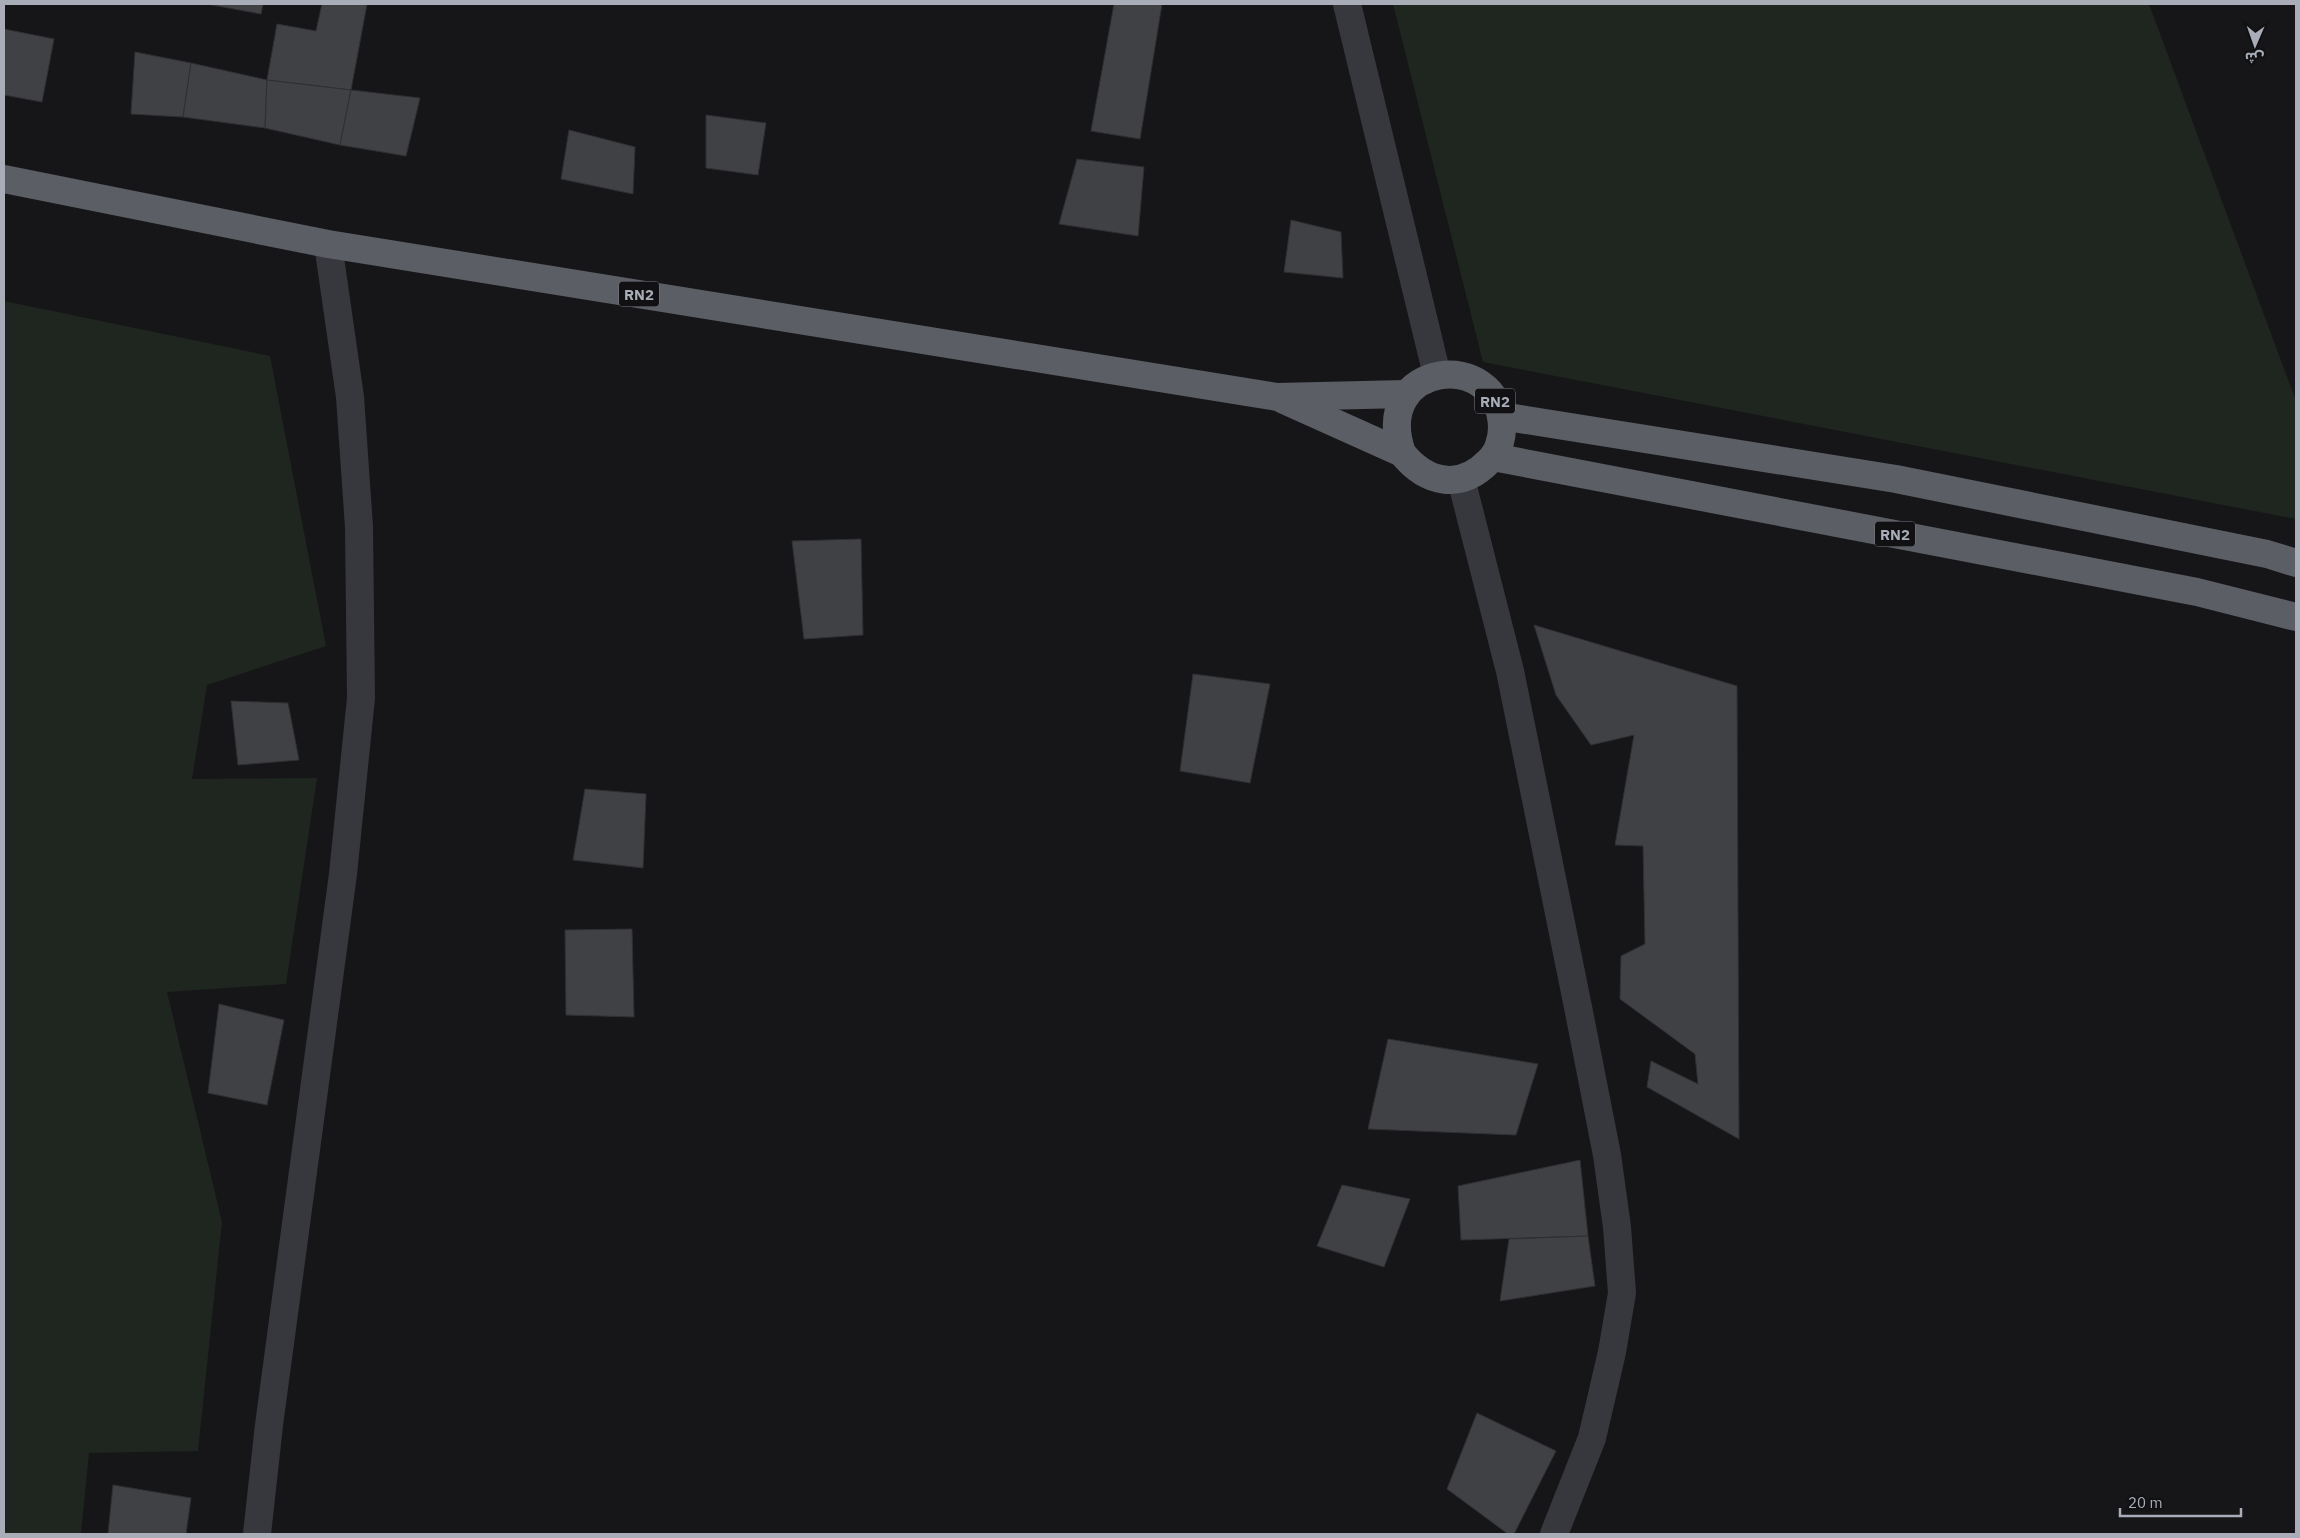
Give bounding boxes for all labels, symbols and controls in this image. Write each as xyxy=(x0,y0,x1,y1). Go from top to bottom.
north arrow xyxy=(2230,20,2280,70)
text: ش xyxy=(2245,49,2264,67)
road number: RN2 xyxy=(619,282,659,306)
road number: RN2 xyxy=(1475,388,1515,414)
road number: RN2 xyxy=(1875,522,1915,546)
scale bar xyxy=(2120,1486,2241,1518)
text: 20 m xyxy=(2128,1493,2163,1512)

